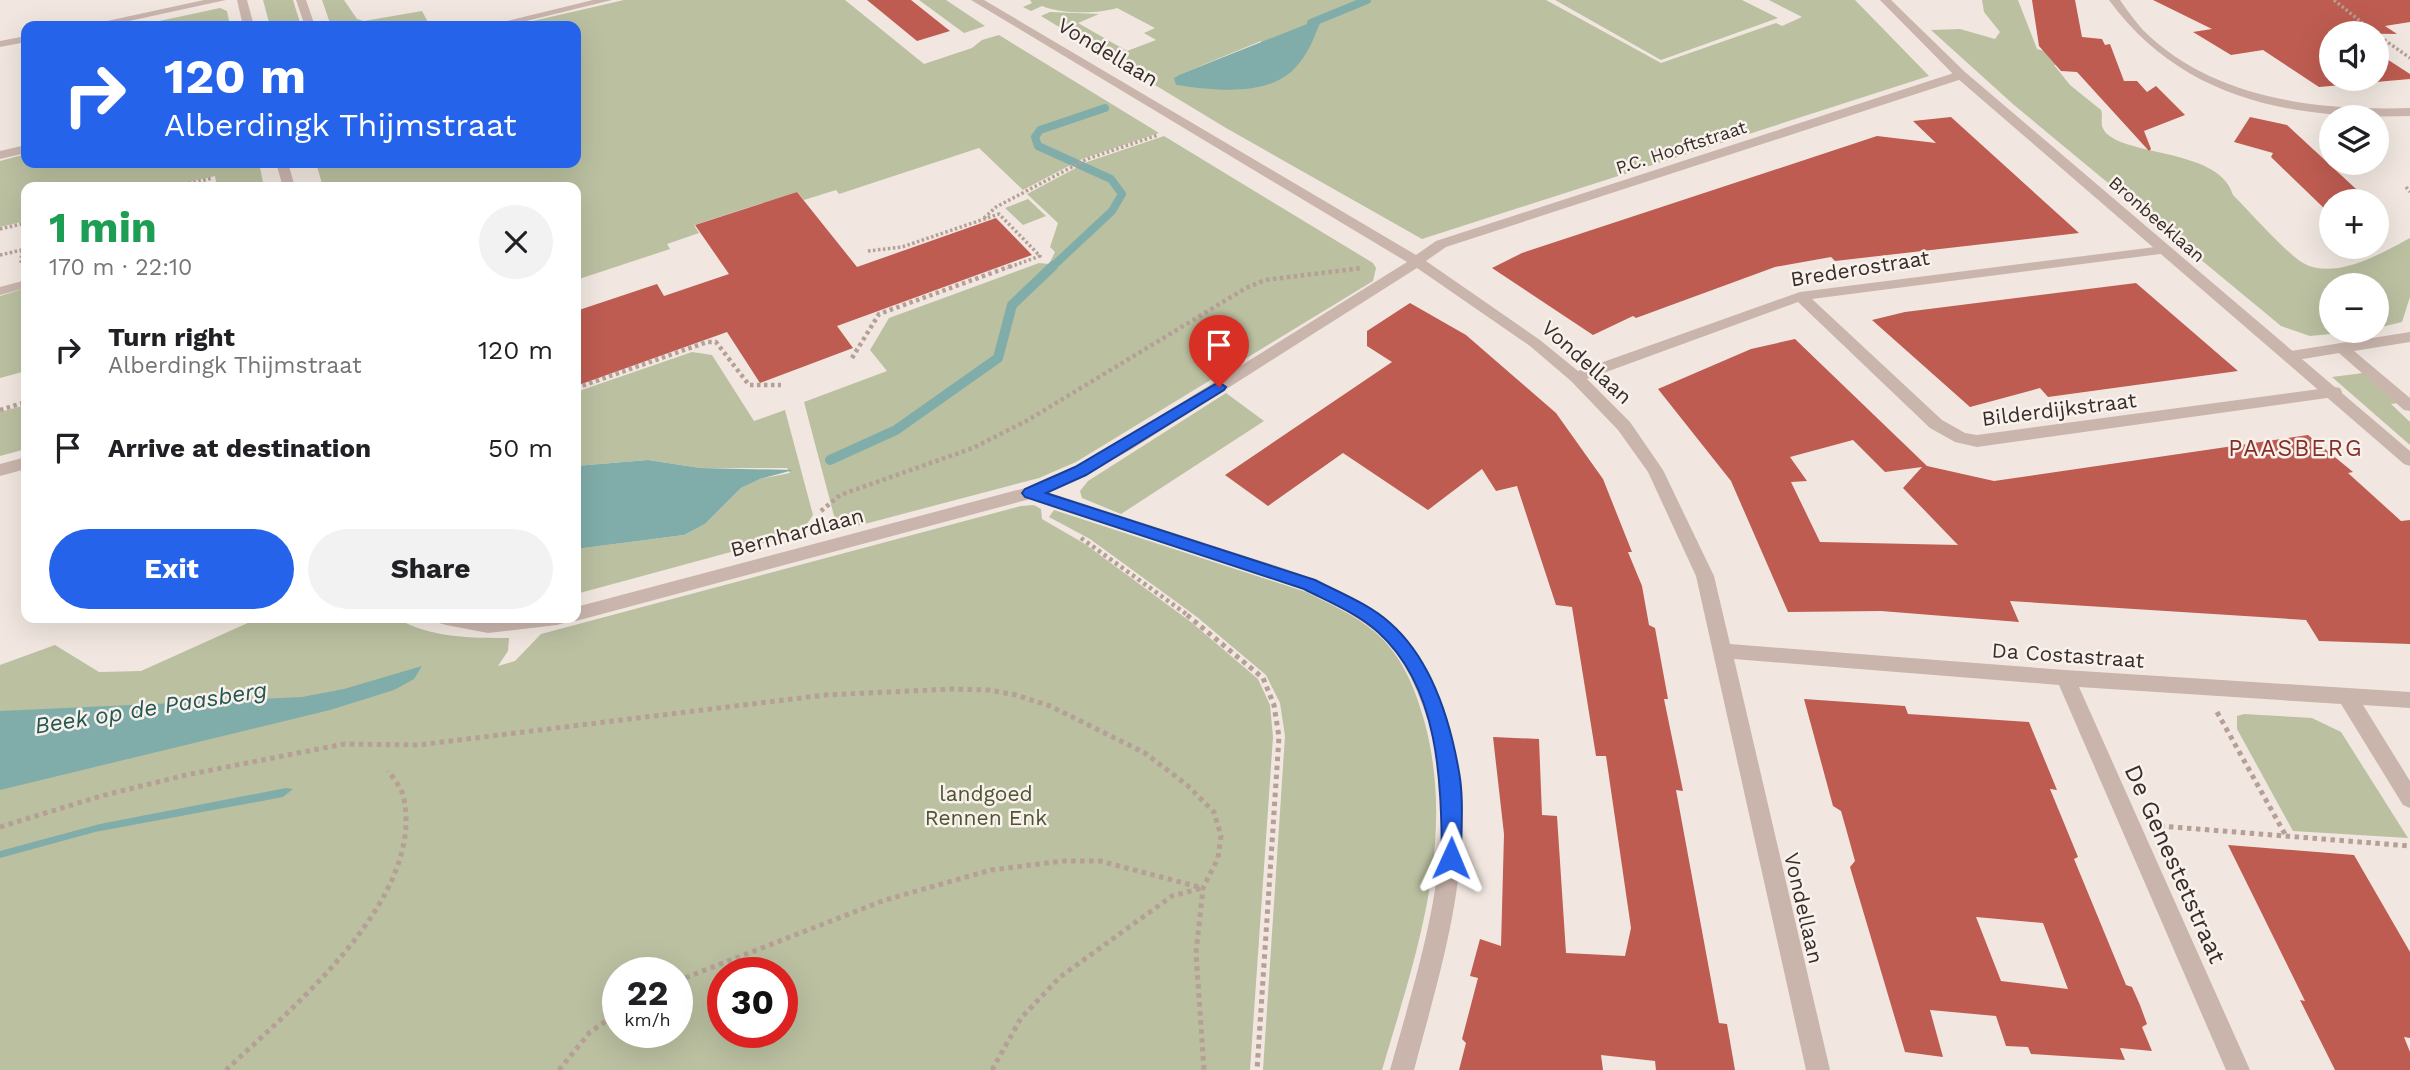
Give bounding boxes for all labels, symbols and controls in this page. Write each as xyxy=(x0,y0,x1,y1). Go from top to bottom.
street label: Vondellaan xyxy=(1053,12,1163,92)
map controls xyxy=(2319,21,2389,343)
button: sound xyxy=(2319,21,2389,91)
text: 120 m xyxy=(164,47,306,105)
icon: right xyxy=(49,49,140,140)
button: layers xyxy=(2319,105,2389,175)
text: Alberdingk Thijmstraat xyxy=(164,106,517,144)
street label: P.C. Hooftstraat xyxy=(1613,116,1749,178)
street label: Bronbeeklaan xyxy=(2105,172,2209,266)
button: + xyxy=(2319,189,2389,259)
text: 1 min xyxy=(49,203,157,252)
button: close xyxy=(479,205,553,279)
street label: Brederostraat xyxy=(1789,245,1932,291)
text: 170 m · 22:10 xyxy=(49,254,192,281)
button: − xyxy=(2319,273,2389,343)
pin xyxy=(1189,315,1249,387)
street label: Vondellaan xyxy=(1537,315,1637,409)
text: Turn right xyxy=(108,322,235,352)
icon: arrive xyxy=(1200,326,1238,364)
icon: right xyxy=(49,331,87,369)
text: 120 m xyxy=(478,335,553,365)
text: Alberdingk Thijmstraat xyxy=(108,352,362,379)
street label: Bilderdijkstraat xyxy=(1980,387,2138,431)
icon: arrive xyxy=(49,429,87,467)
text: Arrive at destination xyxy=(108,433,371,463)
text: 50 m xyxy=(488,433,553,463)
district label: PAASBERG xyxy=(2228,435,2364,462)
street label: Bernhardlaan xyxy=(728,502,866,562)
button: Exit xyxy=(49,529,294,609)
button: Share xyxy=(308,529,553,609)
street label: Da Costastraat xyxy=(1991,637,2145,673)
water label: Beek op de Paasberg xyxy=(33,676,269,740)
street label: De Genestetstraat xyxy=(2119,760,2231,968)
park label: landgoed Rennen Enk xyxy=(925,781,1047,830)
position arrow xyxy=(1414,821,1488,895)
street label: Vondellaan xyxy=(1779,850,1829,966)
speed limit sign: 30 xyxy=(707,957,798,1048)
text: 22 xyxy=(627,972,668,1014)
text: km/h xyxy=(624,1009,671,1030)

